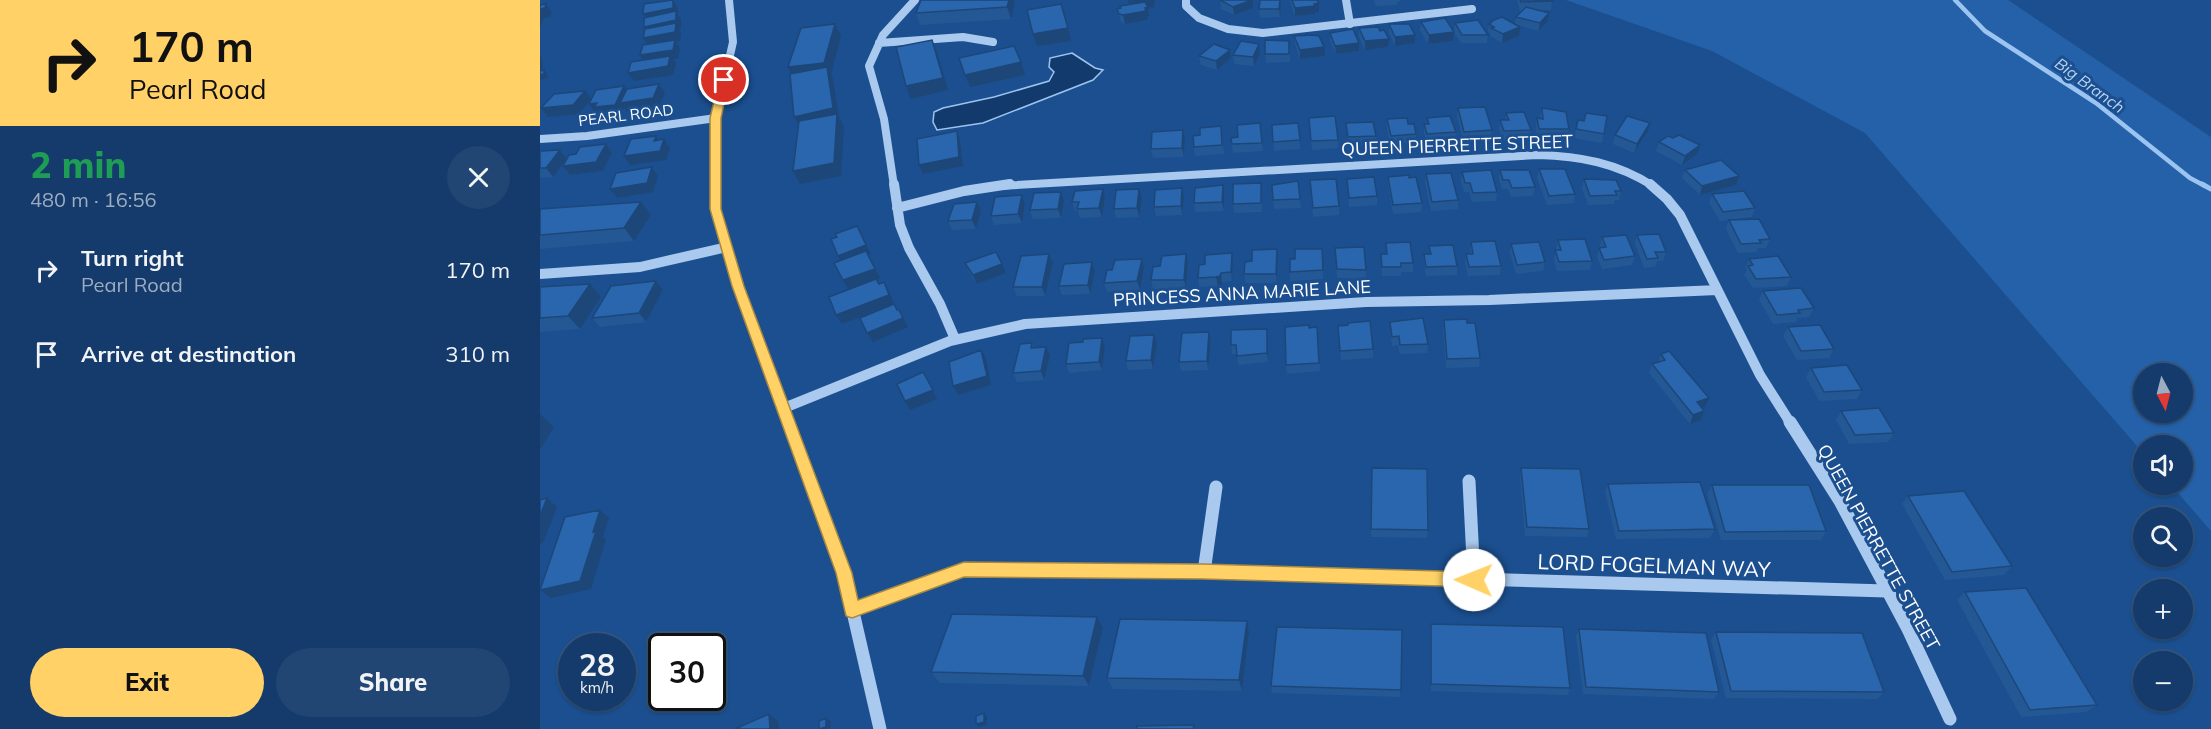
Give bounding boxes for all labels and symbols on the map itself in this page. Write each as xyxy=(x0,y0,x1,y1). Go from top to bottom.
water label: Big Branch xyxy=(2051,53,2129,117)
pin xyxy=(698,54,749,105)
street label: PEARL ROAD xyxy=(577,100,675,130)
street label: QUEEN PIERRETTE STREET xyxy=(1341,129,1573,161)
street label: PRINCESS ANNA MARIE LANE xyxy=(1113,275,1371,311)
north arrow xyxy=(2133,363,2193,423)
street label: QUEEN PIERRETTE STREET xyxy=(1813,440,1945,654)
position arrow xyxy=(1442,548,1506,612)
street label: LORD FOGELMAN WAY xyxy=(1537,548,1771,582)
speed limit sign: 30 xyxy=(648,633,726,711)

